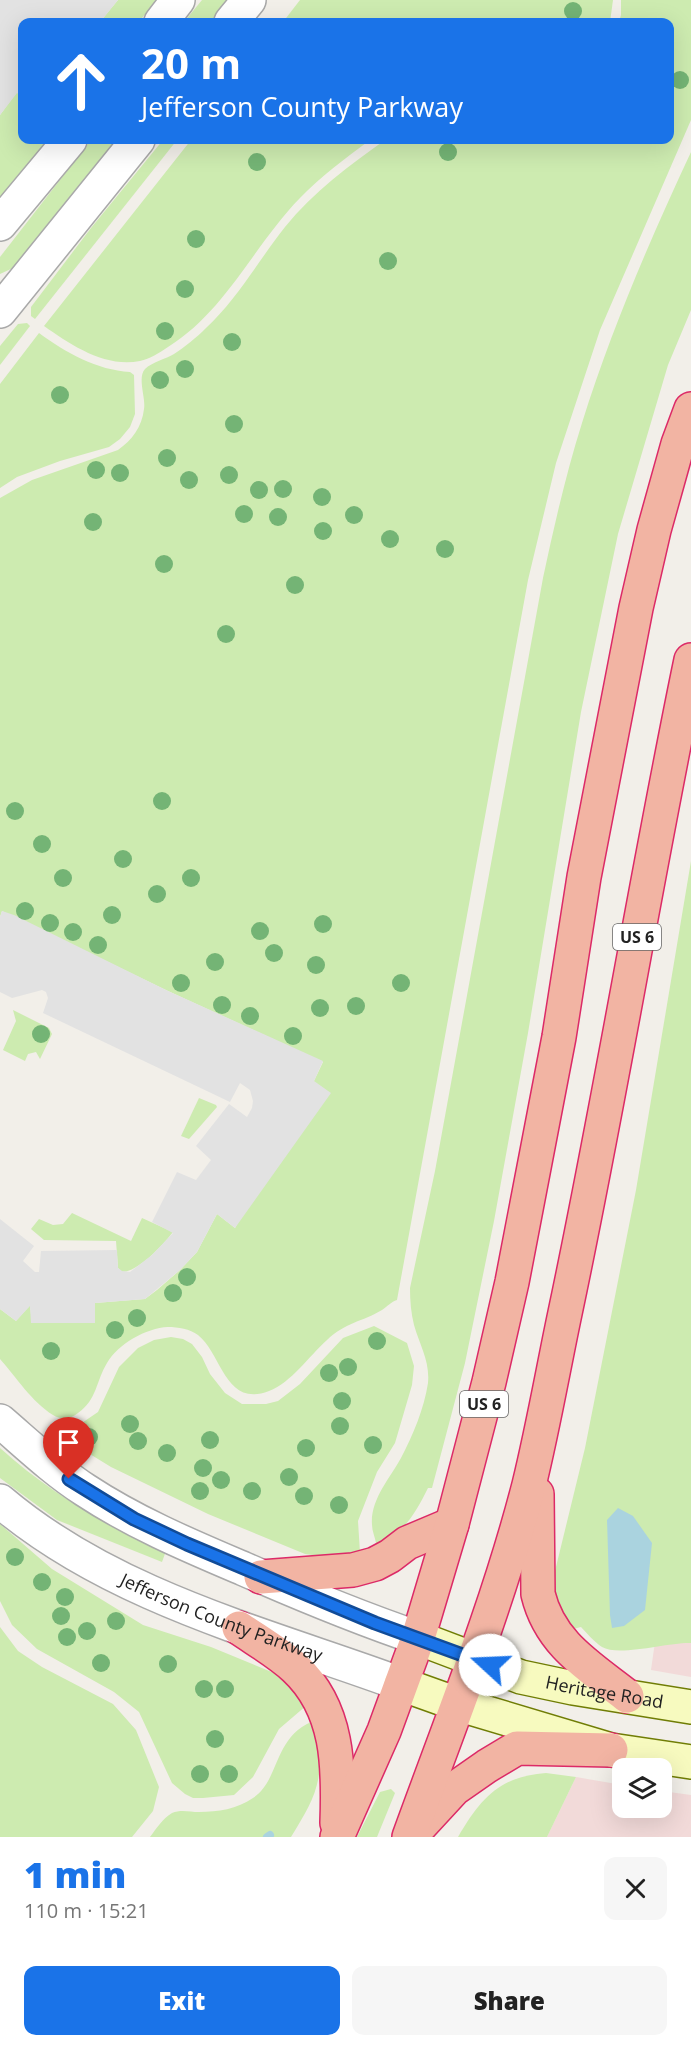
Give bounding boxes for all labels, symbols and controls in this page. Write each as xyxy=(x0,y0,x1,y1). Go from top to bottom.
text: 20 m xyxy=(141,34,241,91)
icon: ahead xyxy=(42,42,120,120)
text: Jefferson County Parkway xyxy=(141,88,463,125)
road number: US 6 xyxy=(613,924,661,950)
road number: US 6 xyxy=(460,1391,508,1417)
pin xyxy=(43,1417,94,1479)
icon: arrive xyxy=(52,1426,85,1459)
street label: Jefferson County Parkway xyxy=(115,1566,327,1667)
position arrow xyxy=(458,1633,522,1697)
street label: Heritage Road xyxy=(543,1670,665,1713)
map controls xyxy=(612,1758,672,1818)
button: layers xyxy=(612,1758,672,1818)
text: 1 min xyxy=(24,1850,126,1899)
button: close xyxy=(604,1857,667,1920)
text: 110 m · 15:21 xyxy=(24,1897,149,1924)
button: Exit xyxy=(24,1966,340,2035)
button: Share xyxy=(352,1966,667,2035)

